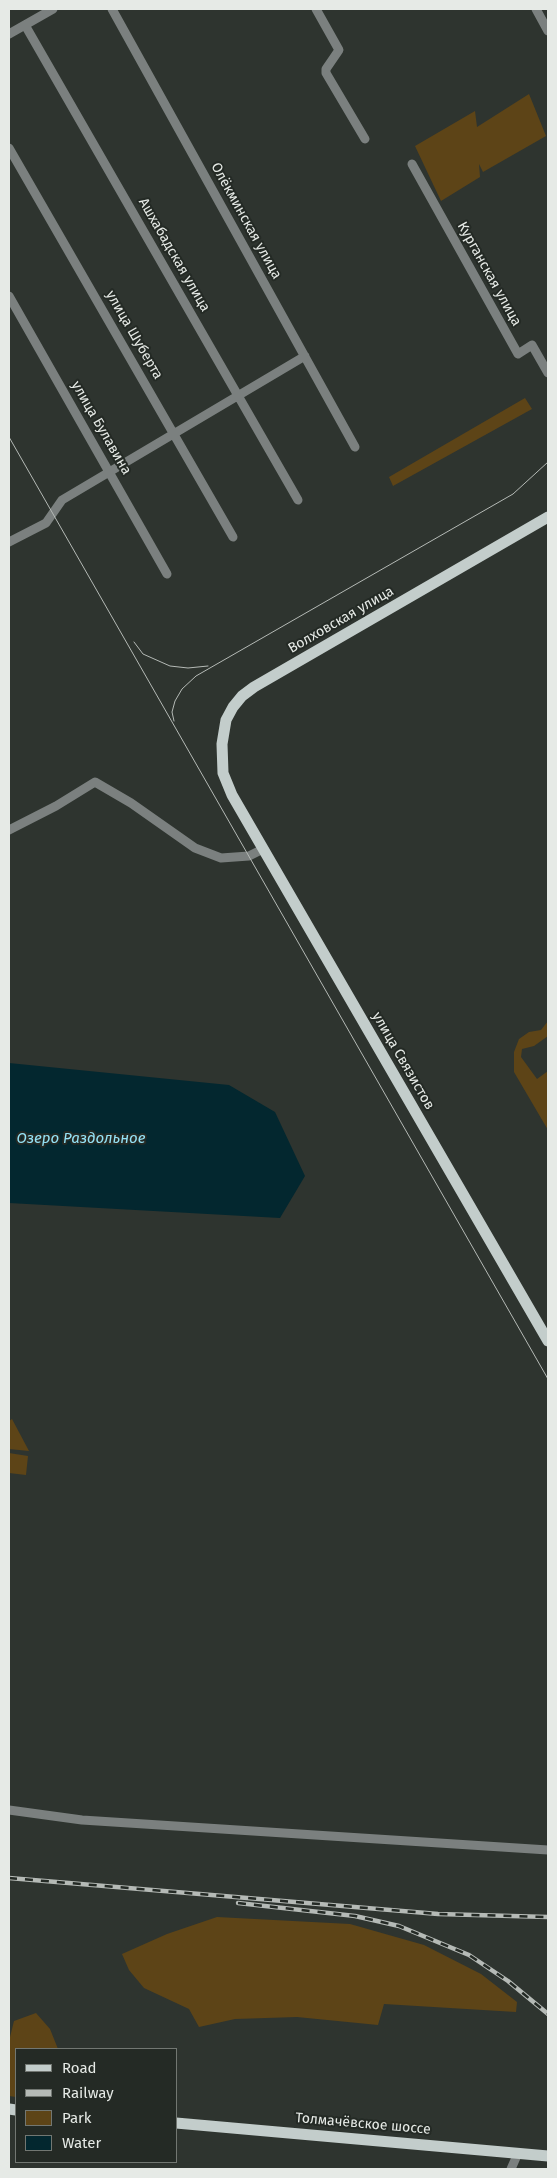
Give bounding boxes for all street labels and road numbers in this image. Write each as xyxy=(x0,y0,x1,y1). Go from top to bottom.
street label: Олёкминская улица xyxy=(207,160,285,282)
street label: Ашхабадская улица xyxy=(135,195,213,315)
street label: Курганская улица xyxy=(453,219,525,329)
street label: улица Шуберта xyxy=(102,288,166,382)
street label: улица Булавина xyxy=(67,378,135,478)
street label: Волховская улица xyxy=(285,583,397,657)
street label: улица Связистов xyxy=(368,1009,438,1113)
street label: Толмачёвское шоссе xyxy=(295,2110,431,2138)

